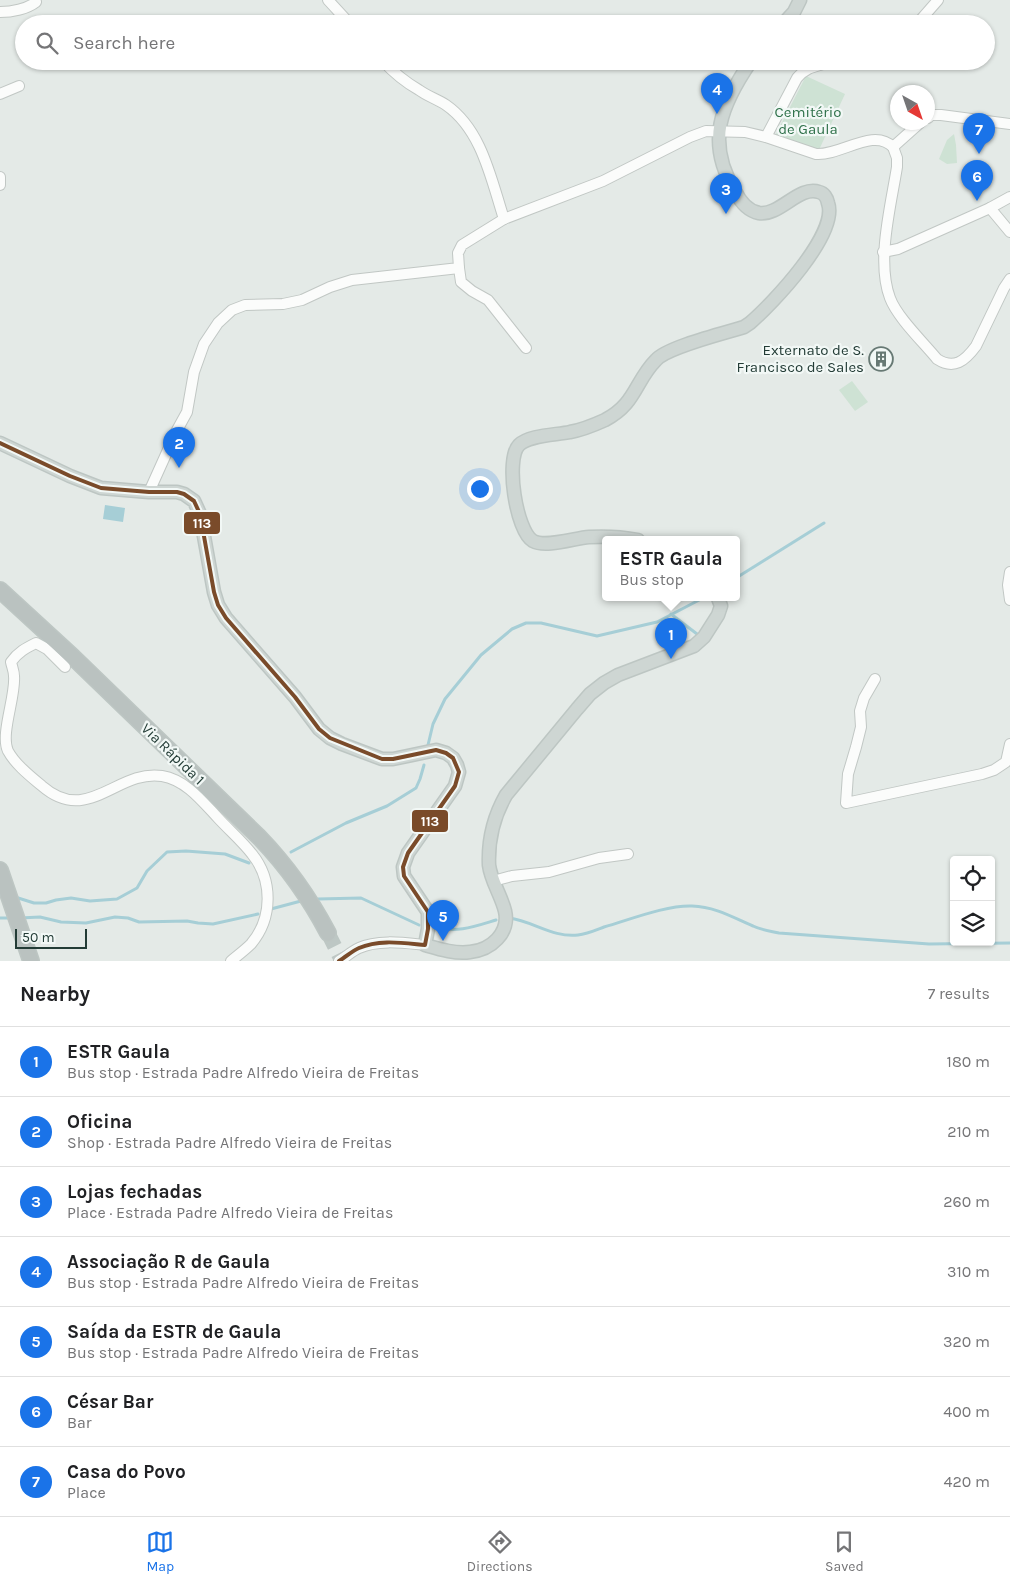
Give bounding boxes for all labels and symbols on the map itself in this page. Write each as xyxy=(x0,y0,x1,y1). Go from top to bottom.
pin: 4 xyxy=(701,73,733,114)
north arrow xyxy=(890,85,935,130)
park label: Cemitério de Gaula xyxy=(775,103,841,138)
pin: 7 xyxy=(963,113,995,154)
pin: 6 xyxy=(961,160,993,201)
pin: 3 xyxy=(710,173,742,214)
place label: Externato de S. Francisco de Sales xyxy=(737,341,864,376)
building icon: Externato de S. Francisco de Sales xyxy=(868,346,894,372)
pin: 2 xyxy=(163,427,195,468)
your location xyxy=(467,476,493,502)
line badge: 113 xyxy=(183,511,221,535)
text: 113 xyxy=(193,515,211,532)
pin: 1 xyxy=(655,618,687,659)
street label: Via Rápida 1 xyxy=(138,719,208,789)
line badge: 113 xyxy=(411,809,449,833)
text: 113 xyxy=(421,813,439,830)
pin: 5 xyxy=(427,900,459,941)
scale bar xyxy=(15,926,88,949)

